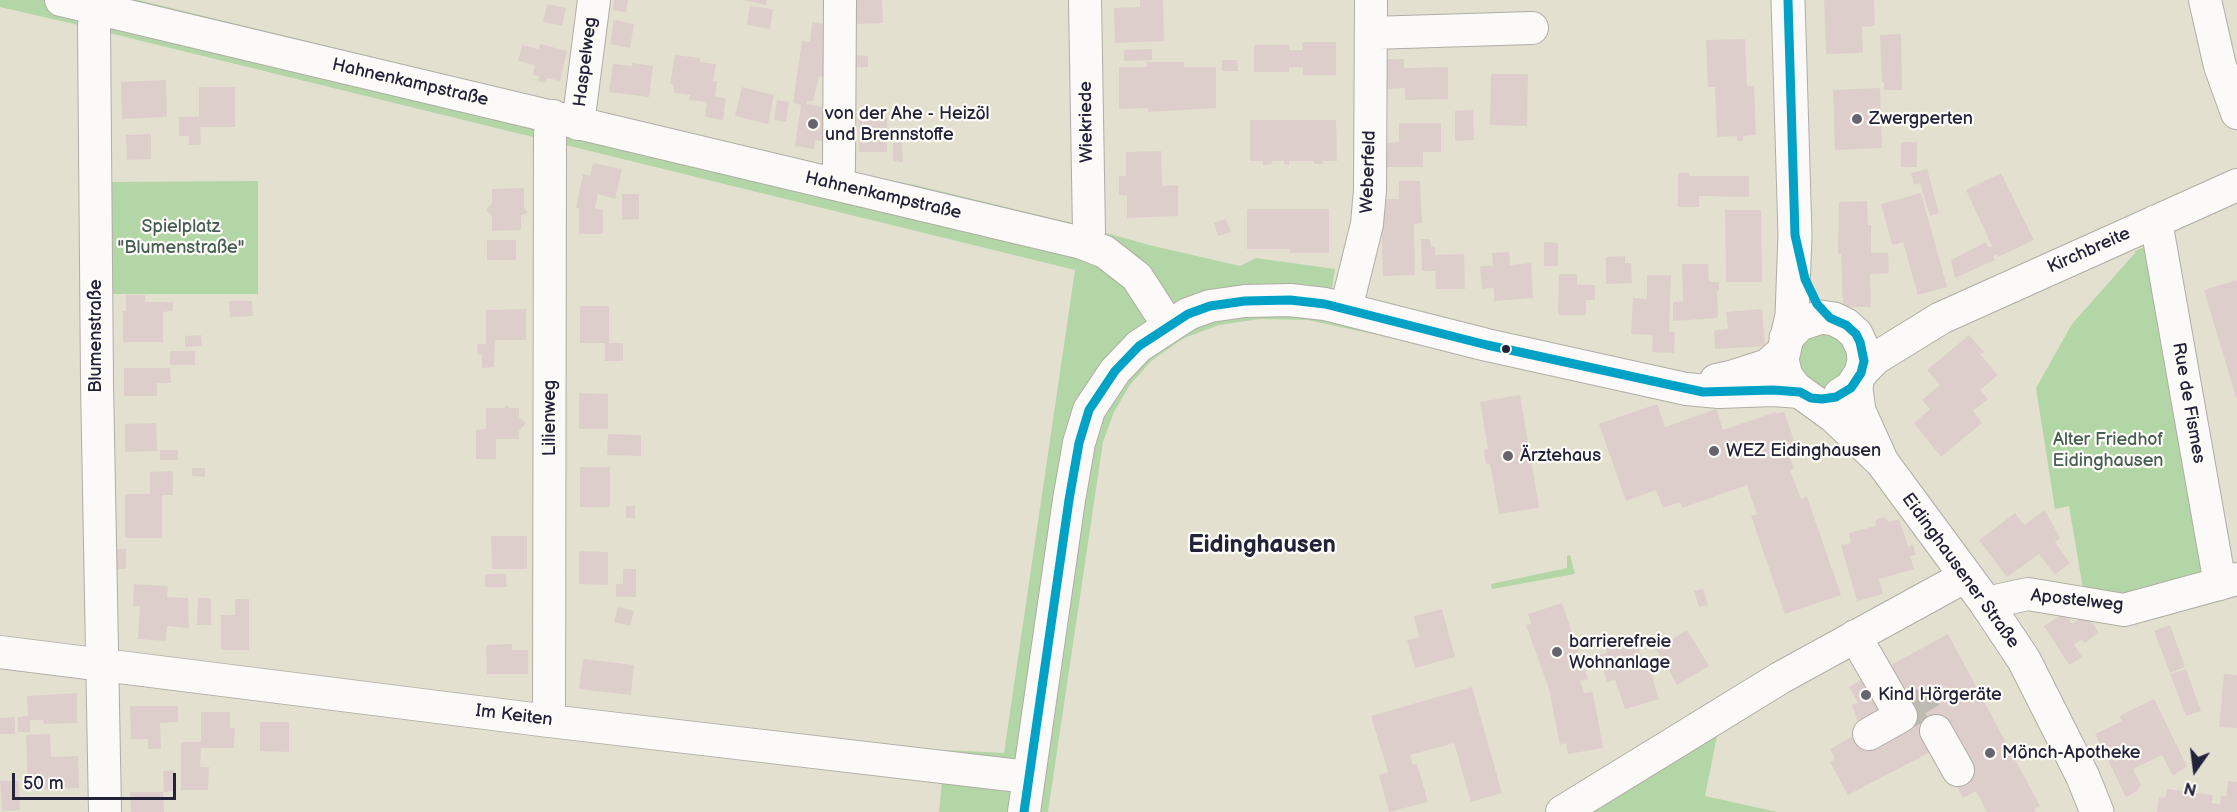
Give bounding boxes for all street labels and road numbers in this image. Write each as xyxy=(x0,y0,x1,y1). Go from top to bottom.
street label: Haspelweg xyxy=(570,16,602,108)
street label: Hahnenkampstraße xyxy=(330,55,490,111)
street label: Wiekriede xyxy=(1075,81,1099,163)
street label: Weberfeld xyxy=(1357,130,1381,214)
street label: Hahnenkampstraße xyxy=(803,168,963,224)
street label: Kirchbreite xyxy=(2044,223,2134,279)
street label: Blumenstraße xyxy=(85,279,107,393)
street label: Rue de Fismes xyxy=(2167,341,2209,465)
street label: Lilienweg xyxy=(539,380,561,456)
street label: Eidinghausener Straße xyxy=(1896,489,2024,653)
street label: Apostelweg xyxy=(2029,585,2125,617)
street label: Im Keiten xyxy=(474,701,554,731)

